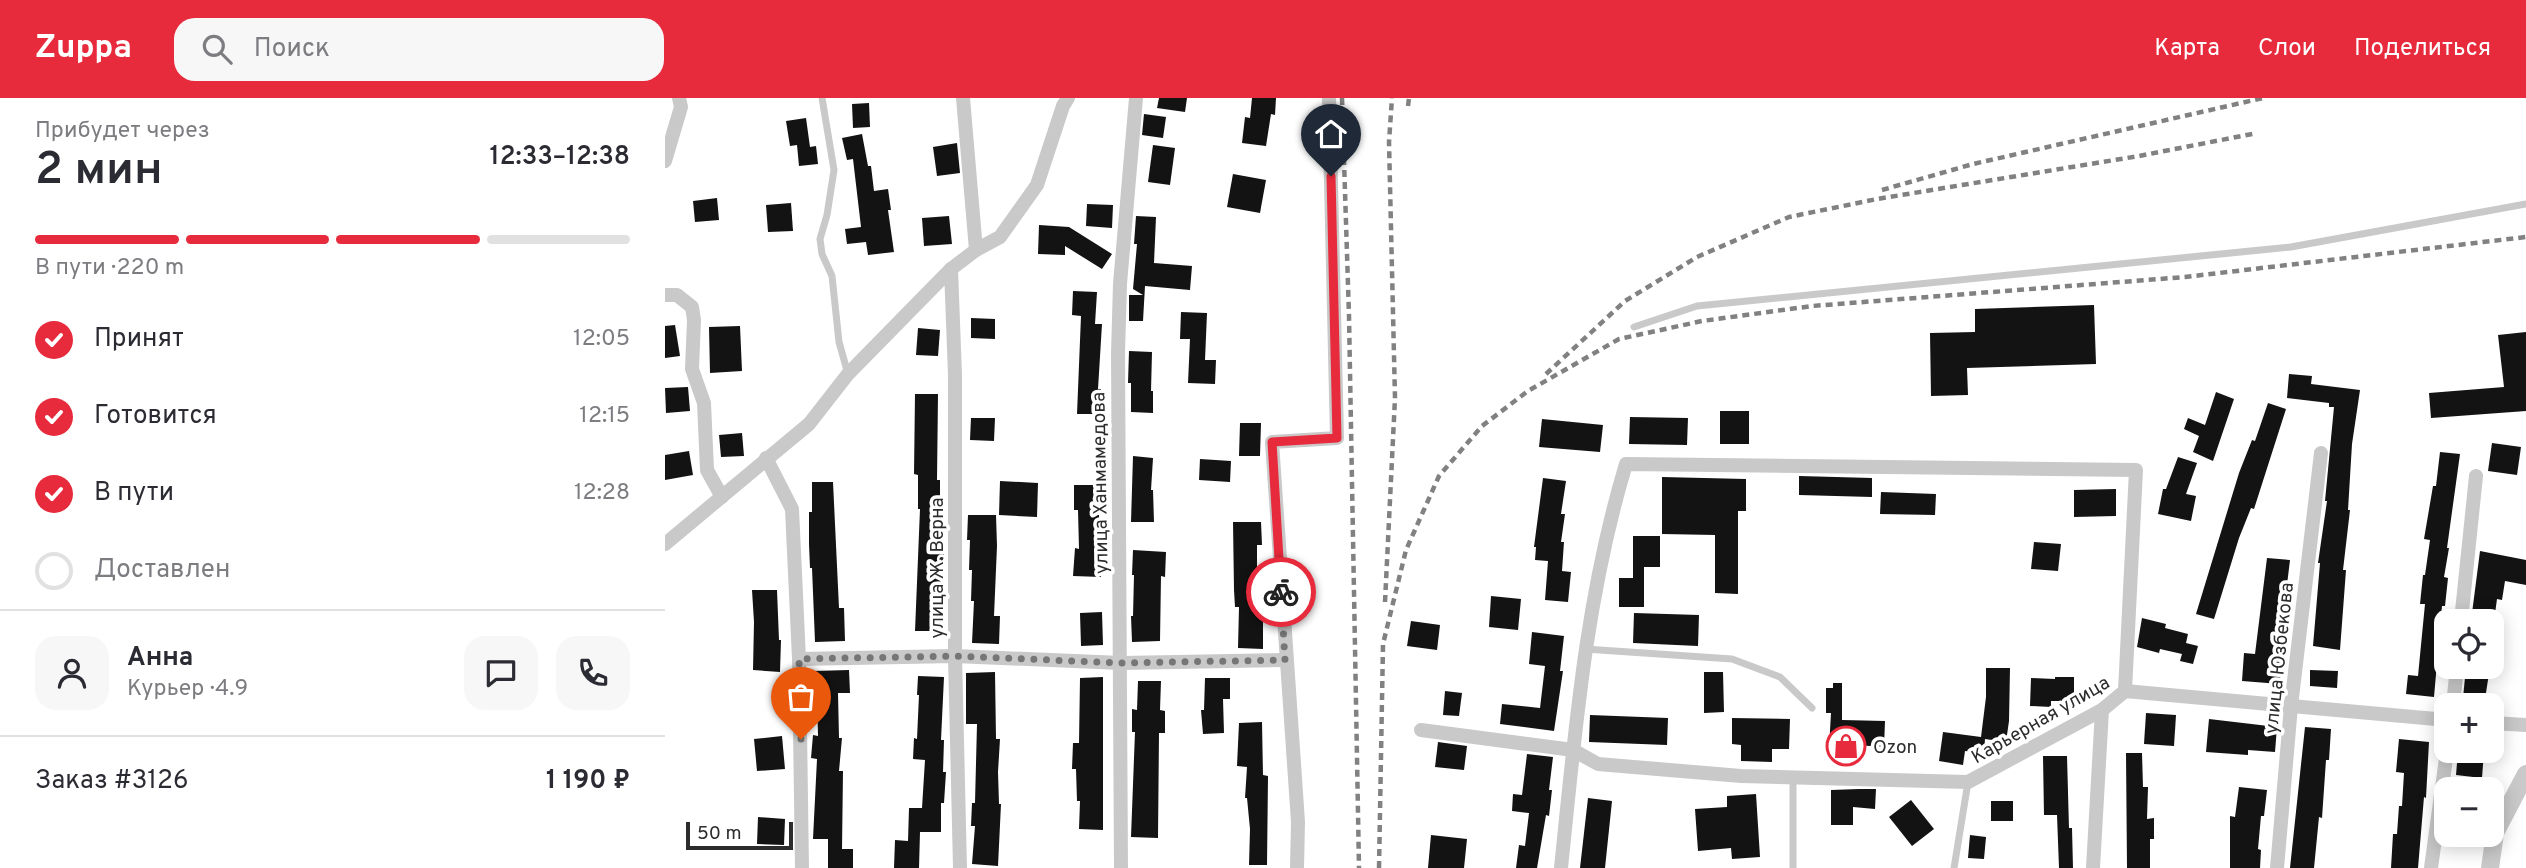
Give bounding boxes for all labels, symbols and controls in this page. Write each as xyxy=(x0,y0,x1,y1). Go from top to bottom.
search box xyxy=(174,18,664,81)
text: Zuppa xyxy=(35,28,132,70)
icon: search xyxy=(198,30,236,68)
text: Поиск xyxy=(254,33,330,66)
text: Карта xyxy=(2154,34,2220,64)
text: Слои xyxy=(2258,34,2316,64)
text: Поделиться xyxy=(2354,34,2491,64)
pin xyxy=(1301,104,1361,176)
icon: home xyxy=(1312,115,1350,153)
text: Прибудет через xyxy=(35,117,210,146)
text: 12:33–12:38 xyxy=(490,141,630,174)
text: 2 мин xyxy=(35,142,163,201)
text: В пути · 220 m xyxy=(35,254,184,283)
icon: check xyxy=(35,321,73,359)
text: Принят xyxy=(94,323,184,356)
text: 12:05 xyxy=(573,325,630,354)
street label: улица Ханмамедова xyxy=(1087,392,1115,574)
icon: check xyxy=(35,398,73,436)
text: Готовится xyxy=(94,400,217,433)
text: 12:15 xyxy=(579,402,630,431)
icon: check xyxy=(35,475,73,513)
text: В пути xyxy=(94,477,174,510)
text: 12:28 xyxy=(574,479,630,508)
street label: улица Ж. Верна xyxy=(926,497,950,639)
text: Доставлен xyxy=(94,554,230,587)
courier xyxy=(1246,557,1316,627)
icon: bike xyxy=(1262,573,1300,611)
street label: улица Юзбекова xyxy=(2260,581,2300,735)
map controls xyxy=(2434,609,2504,847)
button: locate xyxy=(2434,609,2504,679)
button: person xyxy=(35,636,109,710)
button: chat xyxy=(464,636,538,710)
button: phone xyxy=(556,636,630,710)
text: Анна xyxy=(127,642,193,675)
pin xyxy=(771,667,831,739)
street label: Карьерная улица xyxy=(1968,671,2114,770)
text: Курьер · 4.9 xyxy=(127,675,248,704)
icon: bag xyxy=(782,678,820,716)
button: + xyxy=(2434,693,2504,763)
shop icon: Ozon xyxy=(1825,725,1867,767)
place label: Ozon xyxy=(1873,736,1917,760)
text: Заказ #3126 xyxy=(35,765,188,798)
text: 1 190 ₽ xyxy=(546,765,630,798)
button: − xyxy=(2434,777,2504,847)
scale bar xyxy=(686,819,793,851)
text: 50 m xyxy=(697,822,742,846)

